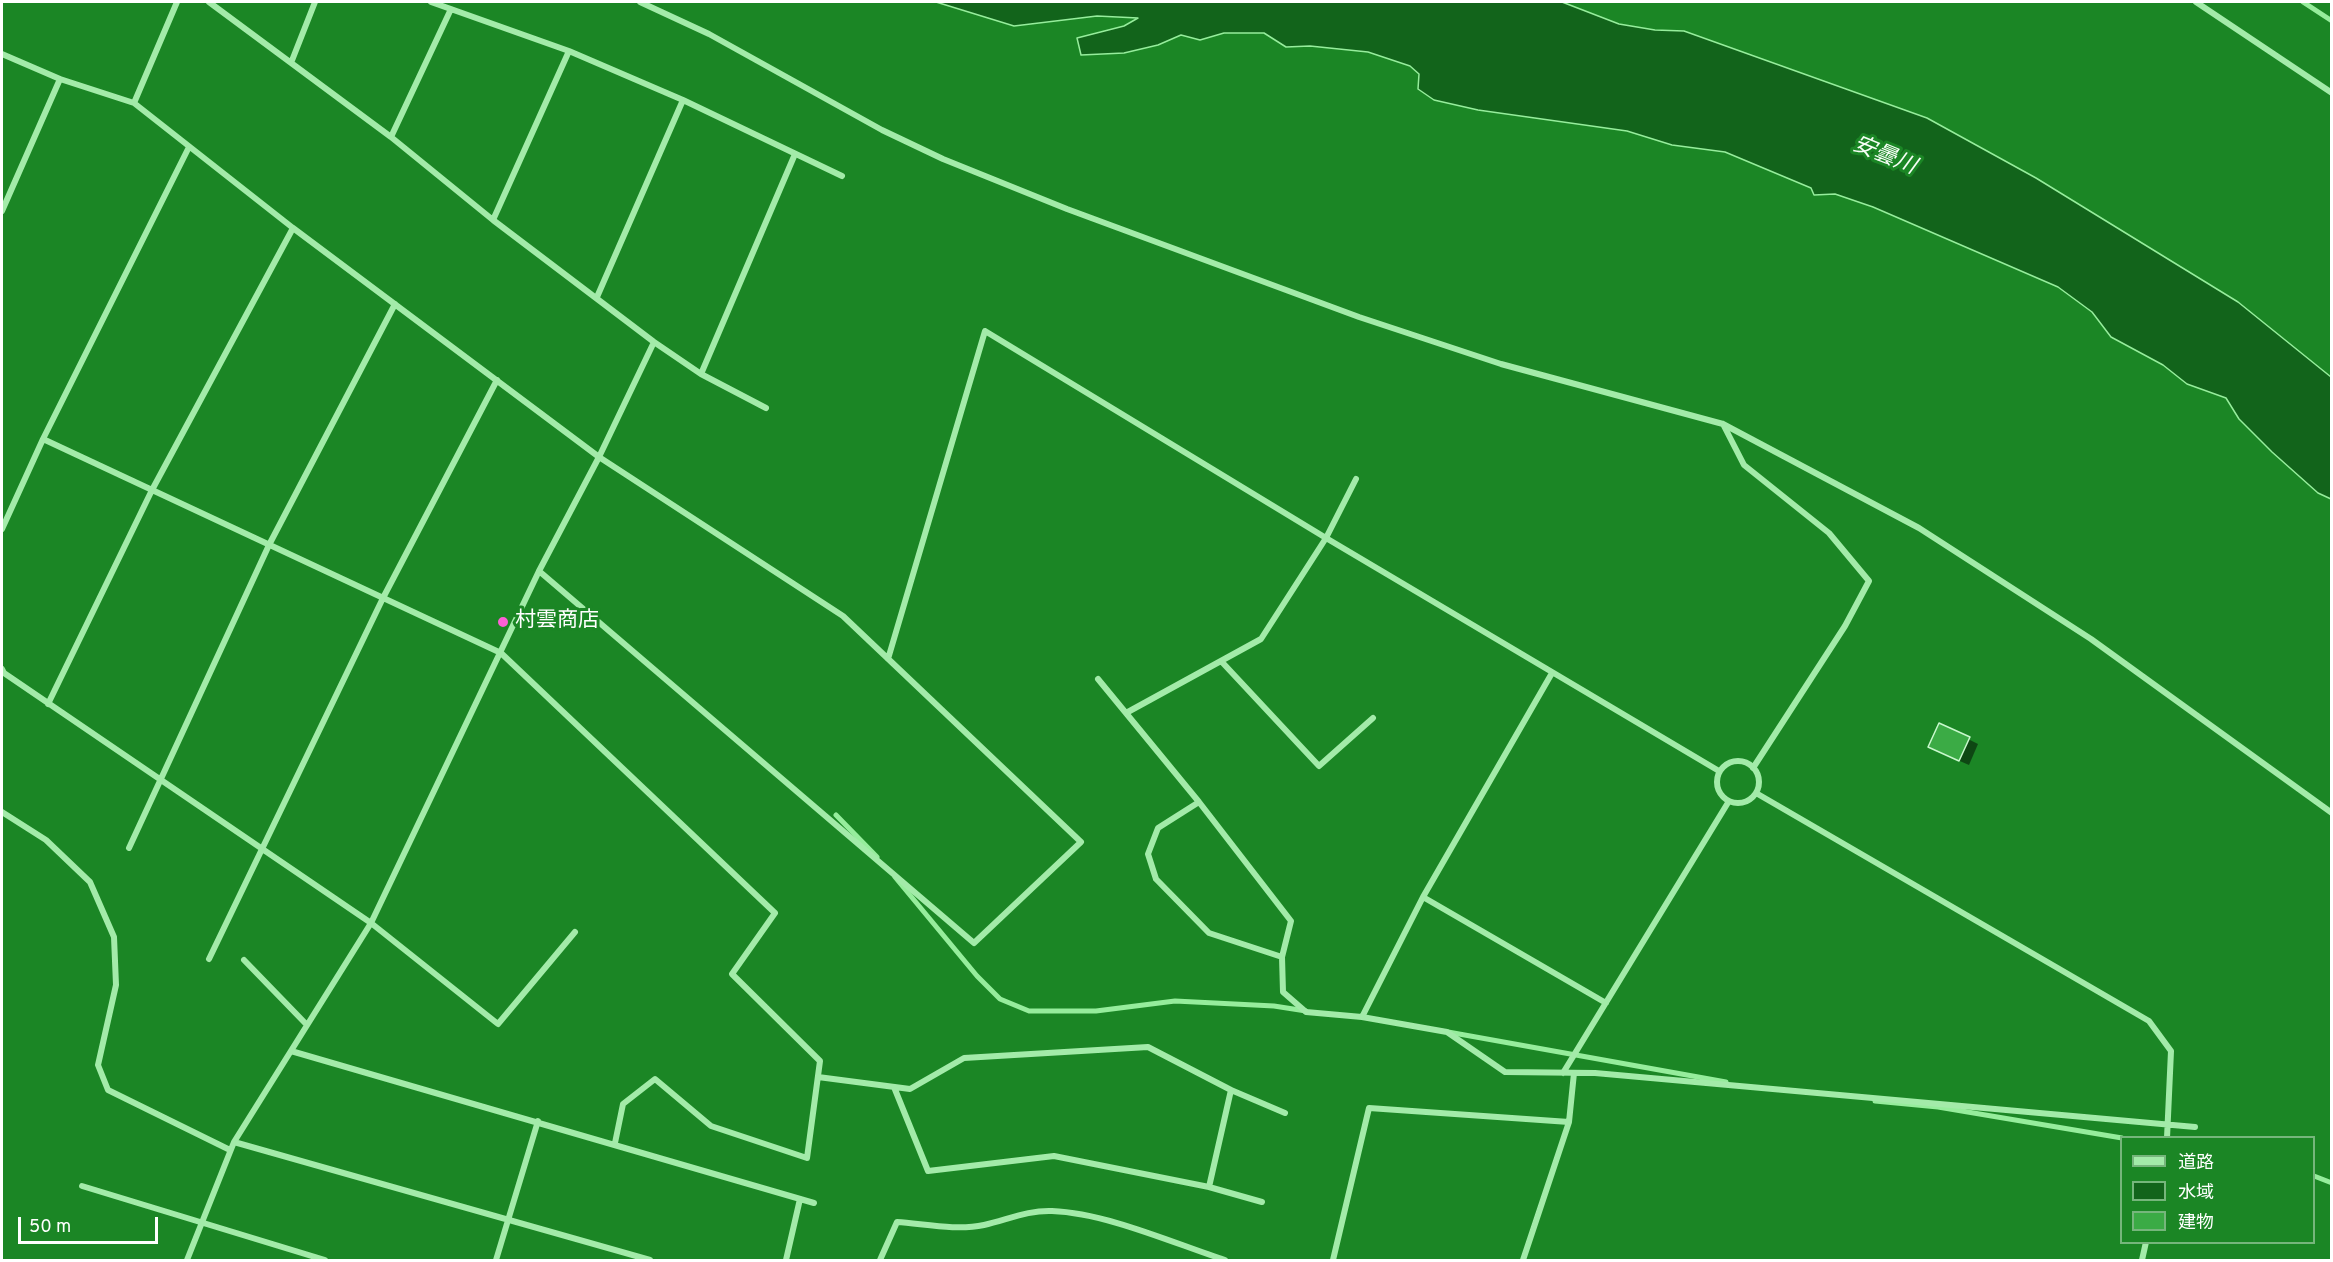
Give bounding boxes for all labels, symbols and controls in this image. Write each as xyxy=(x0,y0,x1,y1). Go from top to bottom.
water label: 安曇川 xyxy=(1848,132,1920,182)
place label: 村雲商店 xyxy=(515,609,599,635)
marker: 村雲商店 xyxy=(496,615,510,629)
legend xyxy=(2120,1136,2315,1244)
text: 道路 xyxy=(2178,1152,2214,1175)
text: 水域 xyxy=(2178,1182,2214,1205)
scale bar xyxy=(21,1205,160,1243)
text: 建物 xyxy=(2178,1212,2214,1235)
text: 50 m xyxy=(29,1216,71,1239)

